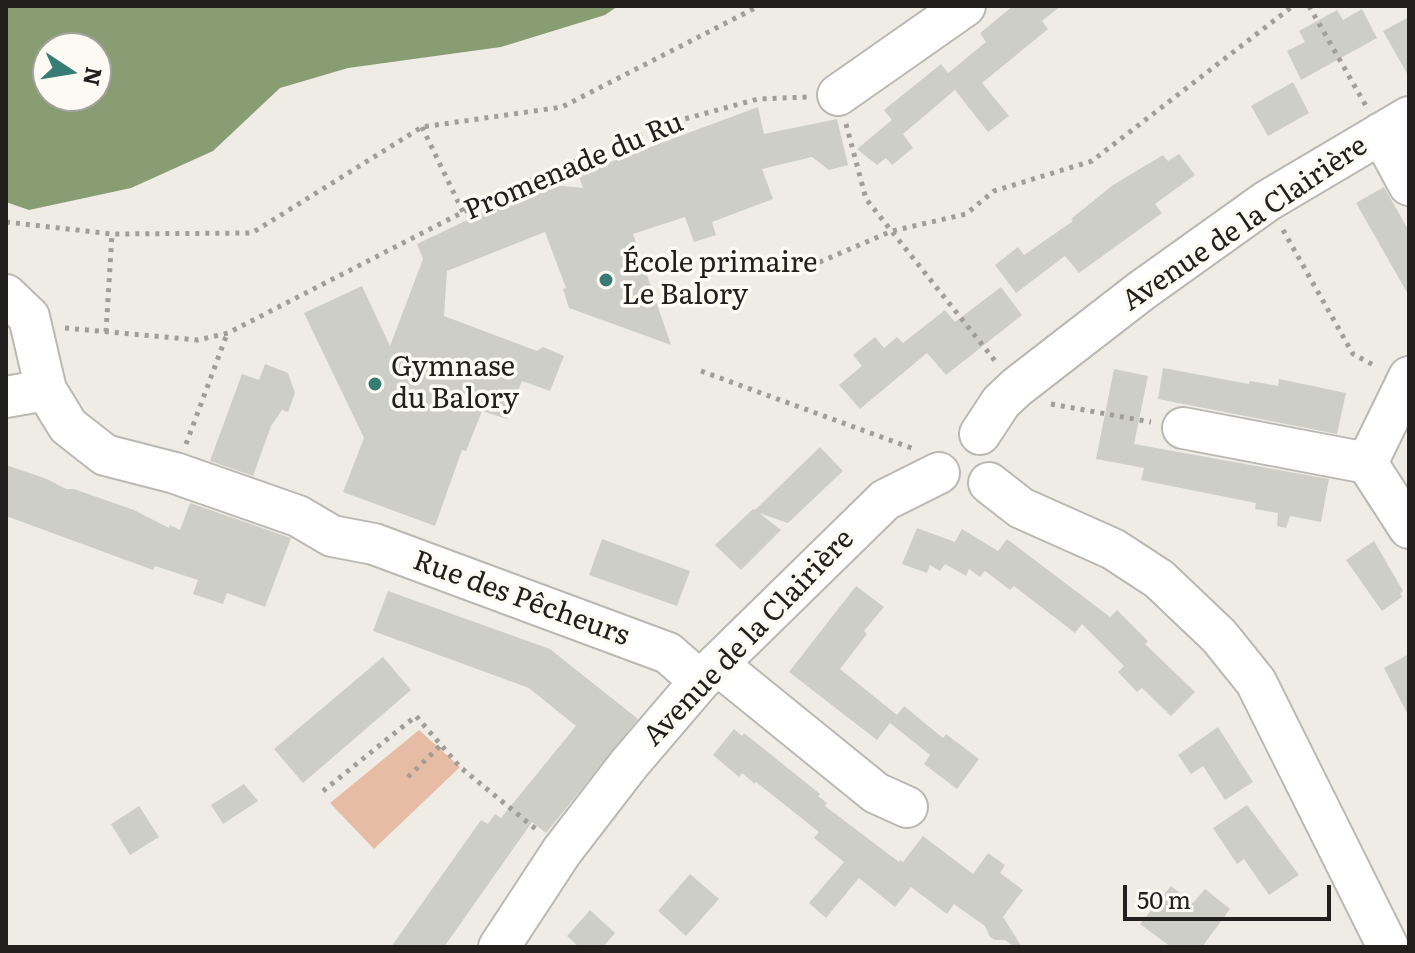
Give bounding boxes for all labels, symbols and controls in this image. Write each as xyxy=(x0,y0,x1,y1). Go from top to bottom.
north arrow xyxy=(32,32,112,112)
text: N xyxy=(76,64,112,89)
street label: Promenade du Ru xyxy=(460,106,688,228)
street label: Avenue de la Clairière xyxy=(1116,129,1374,319)
place label: École primaire Le Balory xyxy=(622,247,818,313)
marker: École primaire Le Balory xyxy=(597,271,615,289)
place label: Gymnase du Balory xyxy=(391,351,519,417)
marker: Gymnase du Balory xyxy=(366,375,384,393)
street label: Avenue de la Clairière xyxy=(637,523,861,753)
street label: Rue des Pêcheurs xyxy=(408,544,634,654)
scale bar xyxy=(1127,869,1335,919)
text: 50 m xyxy=(1137,881,1191,916)

